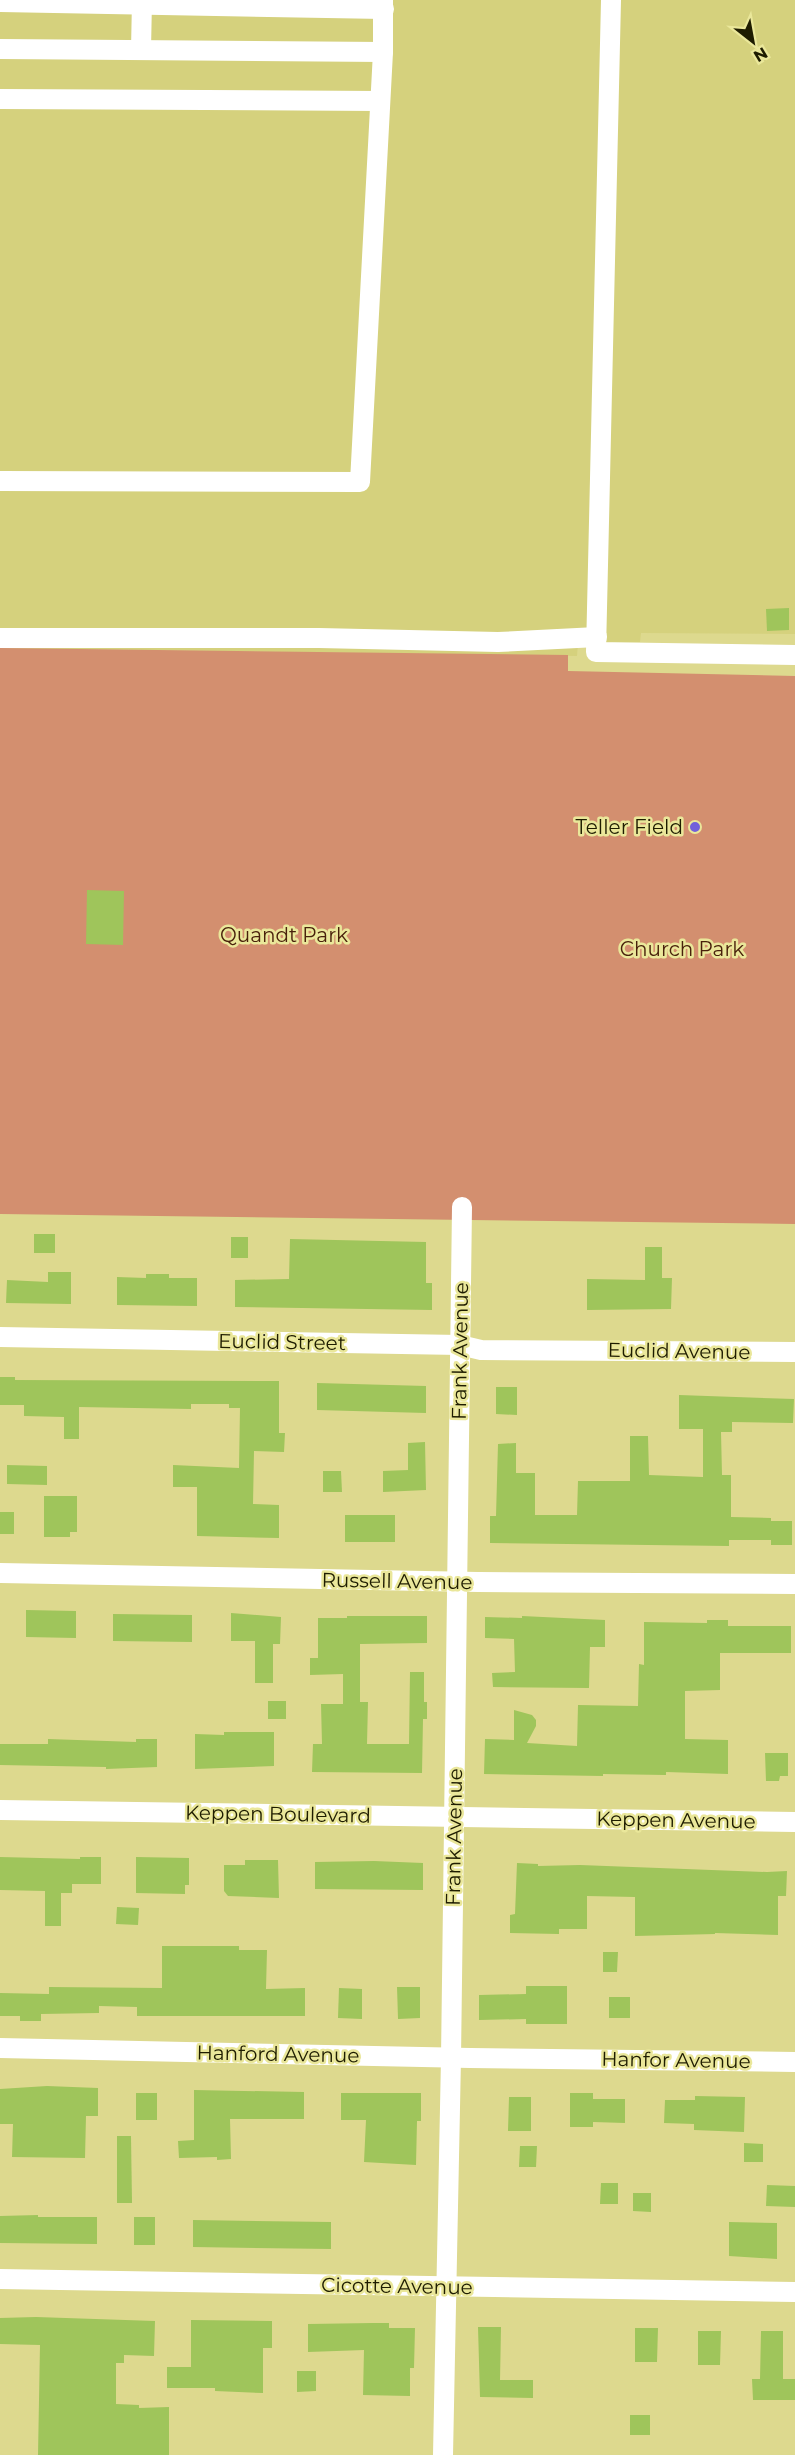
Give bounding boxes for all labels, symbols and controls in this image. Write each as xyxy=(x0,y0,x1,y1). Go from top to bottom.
north arrow xyxy=(723,12,783,72)
text: N xyxy=(750,43,771,66)
place label: Teller Field xyxy=(575,815,683,839)
marker: Teller Field xyxy=(688,820,702,834)
park label: Quandt Park xyxy=(220,923,348,947)
park label: Church Park xyxy=(620,937,744,961)
street label: Frank Avenue xyxy=(447,1282,473,1420)
street label: Euclid Street xyxy=(218,1329,346,1355)
street label: Euclid Avenue xyxy=(607,1338,751,1364)
street label: Russell Avenue xyxy=(321,1568,473,1594)
street label: Frank Avenue xyxy=(441,1768,467,1906)
street label: Keppen Boulevard xyxy=(185,1800,371,1828)
street label: Keppen Avenue xyxy=(596,1807,756,1833)
street label: Hanford Avenue xyxy=(196,2041,360,2067)
street label: Hanfor Avenue xyxy=(601,2047,751,2073)
street label: Cicotte Avenue xyxy=(321,2273,473,2299)

